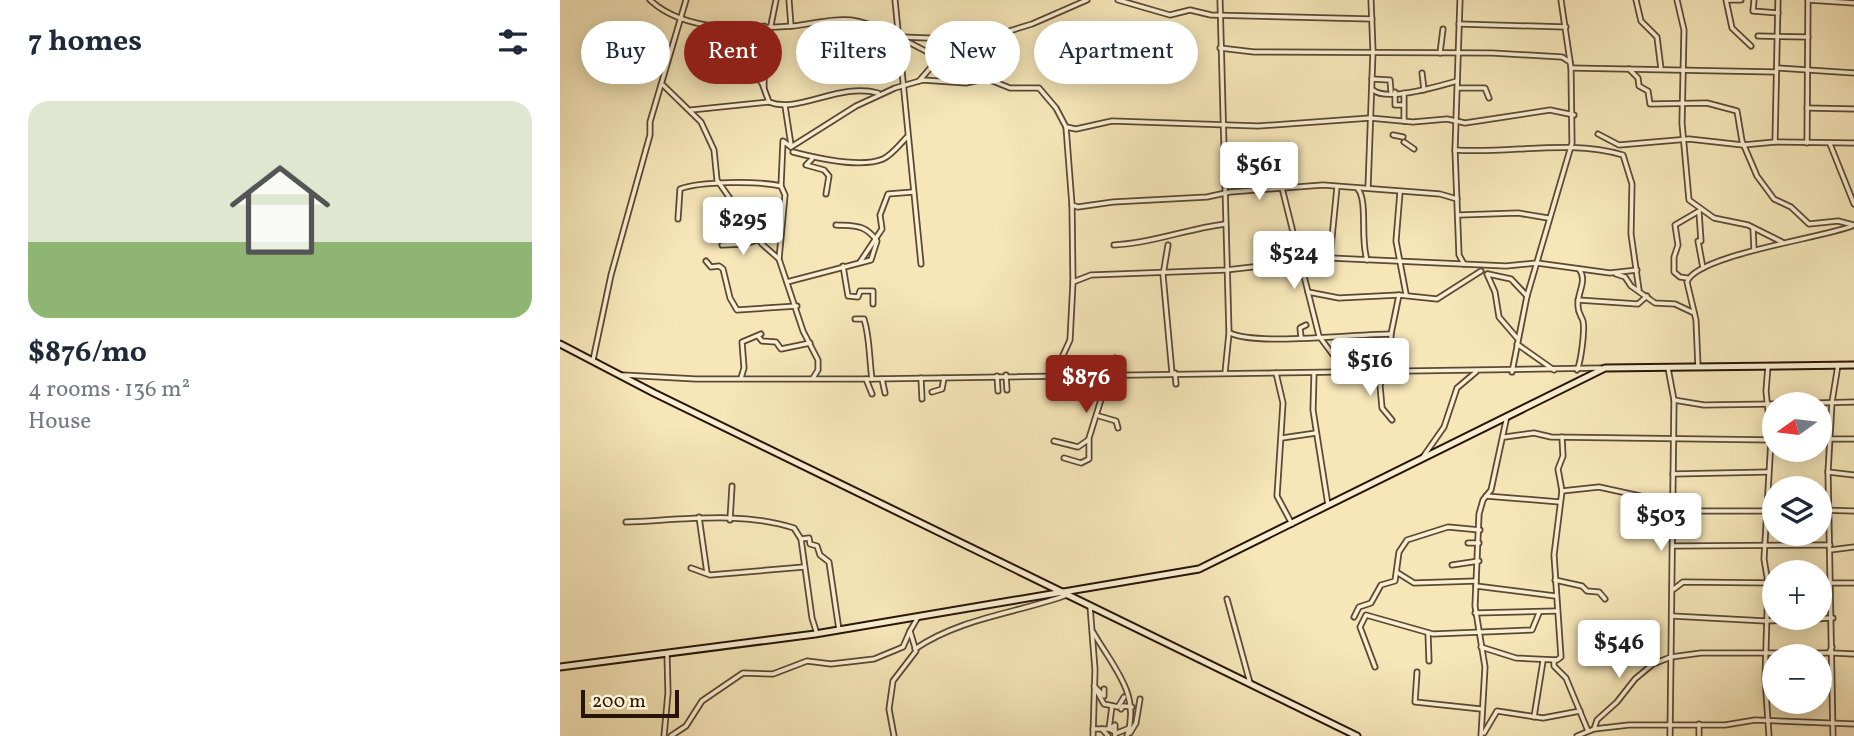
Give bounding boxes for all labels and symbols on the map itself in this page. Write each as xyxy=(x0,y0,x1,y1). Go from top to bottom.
pin: $561 xyxy=(1218,142,1300,202)
pin: $295 xyxy=(702,198,784,257)
pin: $524 xyxy=(1253,232,1335,291)
pin: $516 xyxy=(1329,338,1411,398)
pin: $876 xyxy=(1045,356,1127,415)
north arrow xyxy=(1762,392,1832,462)
pin: $503 xyxy=(1620,494,1702,553)
pin: $546 xyxy=(1578,620,1660,680)
scale bar xyxy=(581,687,679,719)

